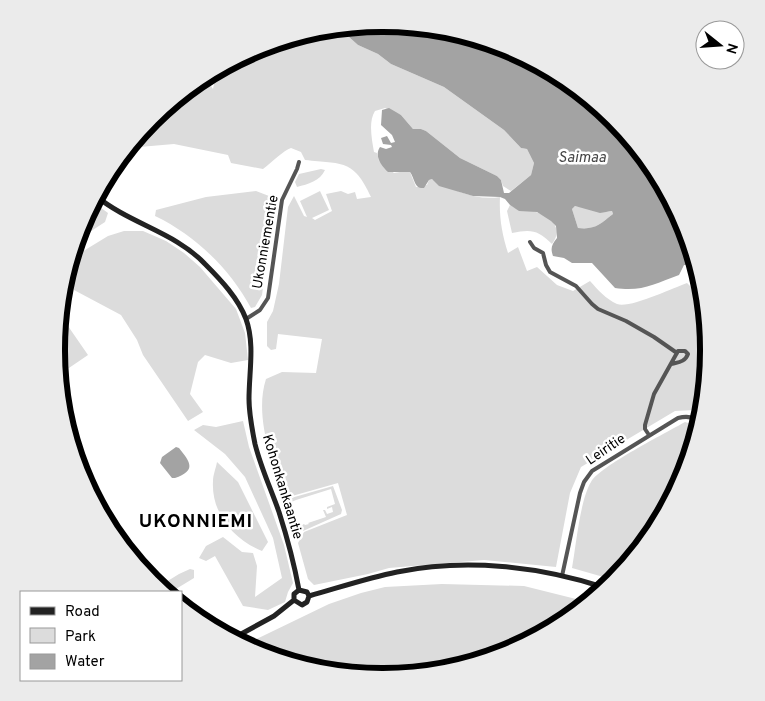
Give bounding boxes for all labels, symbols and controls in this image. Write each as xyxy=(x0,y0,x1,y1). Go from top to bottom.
north arrow xyxy=(695,20,745,70)
text: N xyxy=(721,41,741,56)
water label: Saimaa xyxy=(558,149,606,168)
street label: Ukonniementie xyxy=(249,194,283,290)
street label: Leiritie xyxy=(583,431,629,469)
street label: Kohonkankaantie xyxy=(258,433,306,541)
district label: UKONNIEMI xyxy=(139,510,253,534)
legend xyxy=(20,591,182,681)
text: Road xyxy=(65,603,100,622)
text: Park xyxy=(65,628,96,647)
text: Water xyxy=(65,653,105,672)

